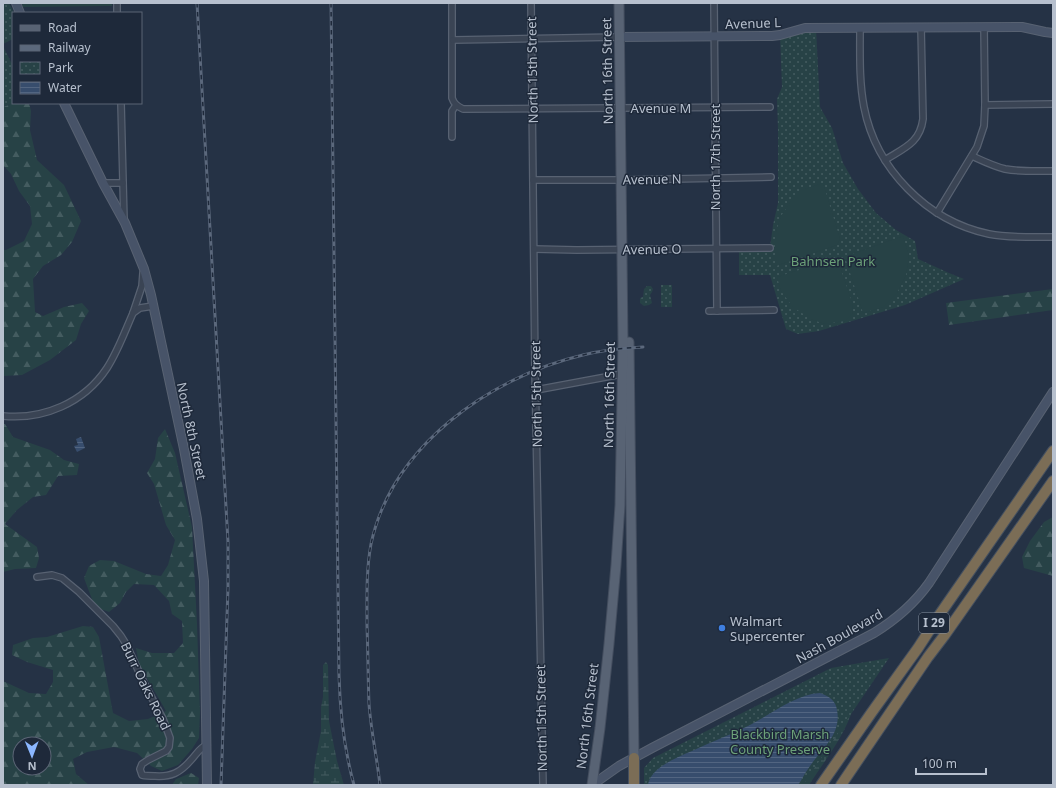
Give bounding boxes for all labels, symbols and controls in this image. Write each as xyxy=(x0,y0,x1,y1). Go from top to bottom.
legend xyxy=(12,12,142,104)
street label: Avenue L xyxy=(725,13,781,33)
street label: North 15th Street xyxy=(522,16,542,123)
street label: North 16th Street xyxy=(597,17,617,124)
text: Road xyxy=(48,19,77,36)
text: Railway xyxy=(48,39,92,56)
text: Park xyxy=(48,59,74,76)
text: Water xyxy=(48,79,82,96)
street label: Avenue M xyxy=(631,99,691,117)
street label: North 17th Street xyxy=(706,103,724,210)
street label: Avenue N xyxy=(622,169,682,189)
street label: Avenue O xyxy=(622,239,682,259)
park label: Bahnsen Park xyxy=(791,252,875,270)
street label: North 15th Street xyxy=(526,340,546,447)
street label: North 16th Street xyxy=(599,341,619,448)
street label: North 8th Street xyxy=(173,381,211,482)
street label: Nash Boulevard xyxy=(792,605,886,667)
place label: Walmart Supercenter xyxy=(730,612,805,645)
road number: I 29 xyxy=(919,613,949,633)
marker: Walmart Supercenter xyxy=(717,623,727,633)
street label: Burr Oaks Road xyxy=(117,639,175,733)
street label: North 16th Street xyxy=(572,662,602,770)
street label: North 15th Street xyxy=(531,664,551,771)
park label: Blackbird Marsh County Preserve xyxy=(730,725,830,758)
north arrow xyxy=(12,736,52,776)
scale bar xyxy=(916,750,986,776)
text: 100 m xyxy=(922,755,957,772)
text: N xyxy=(28,759,37,774)

